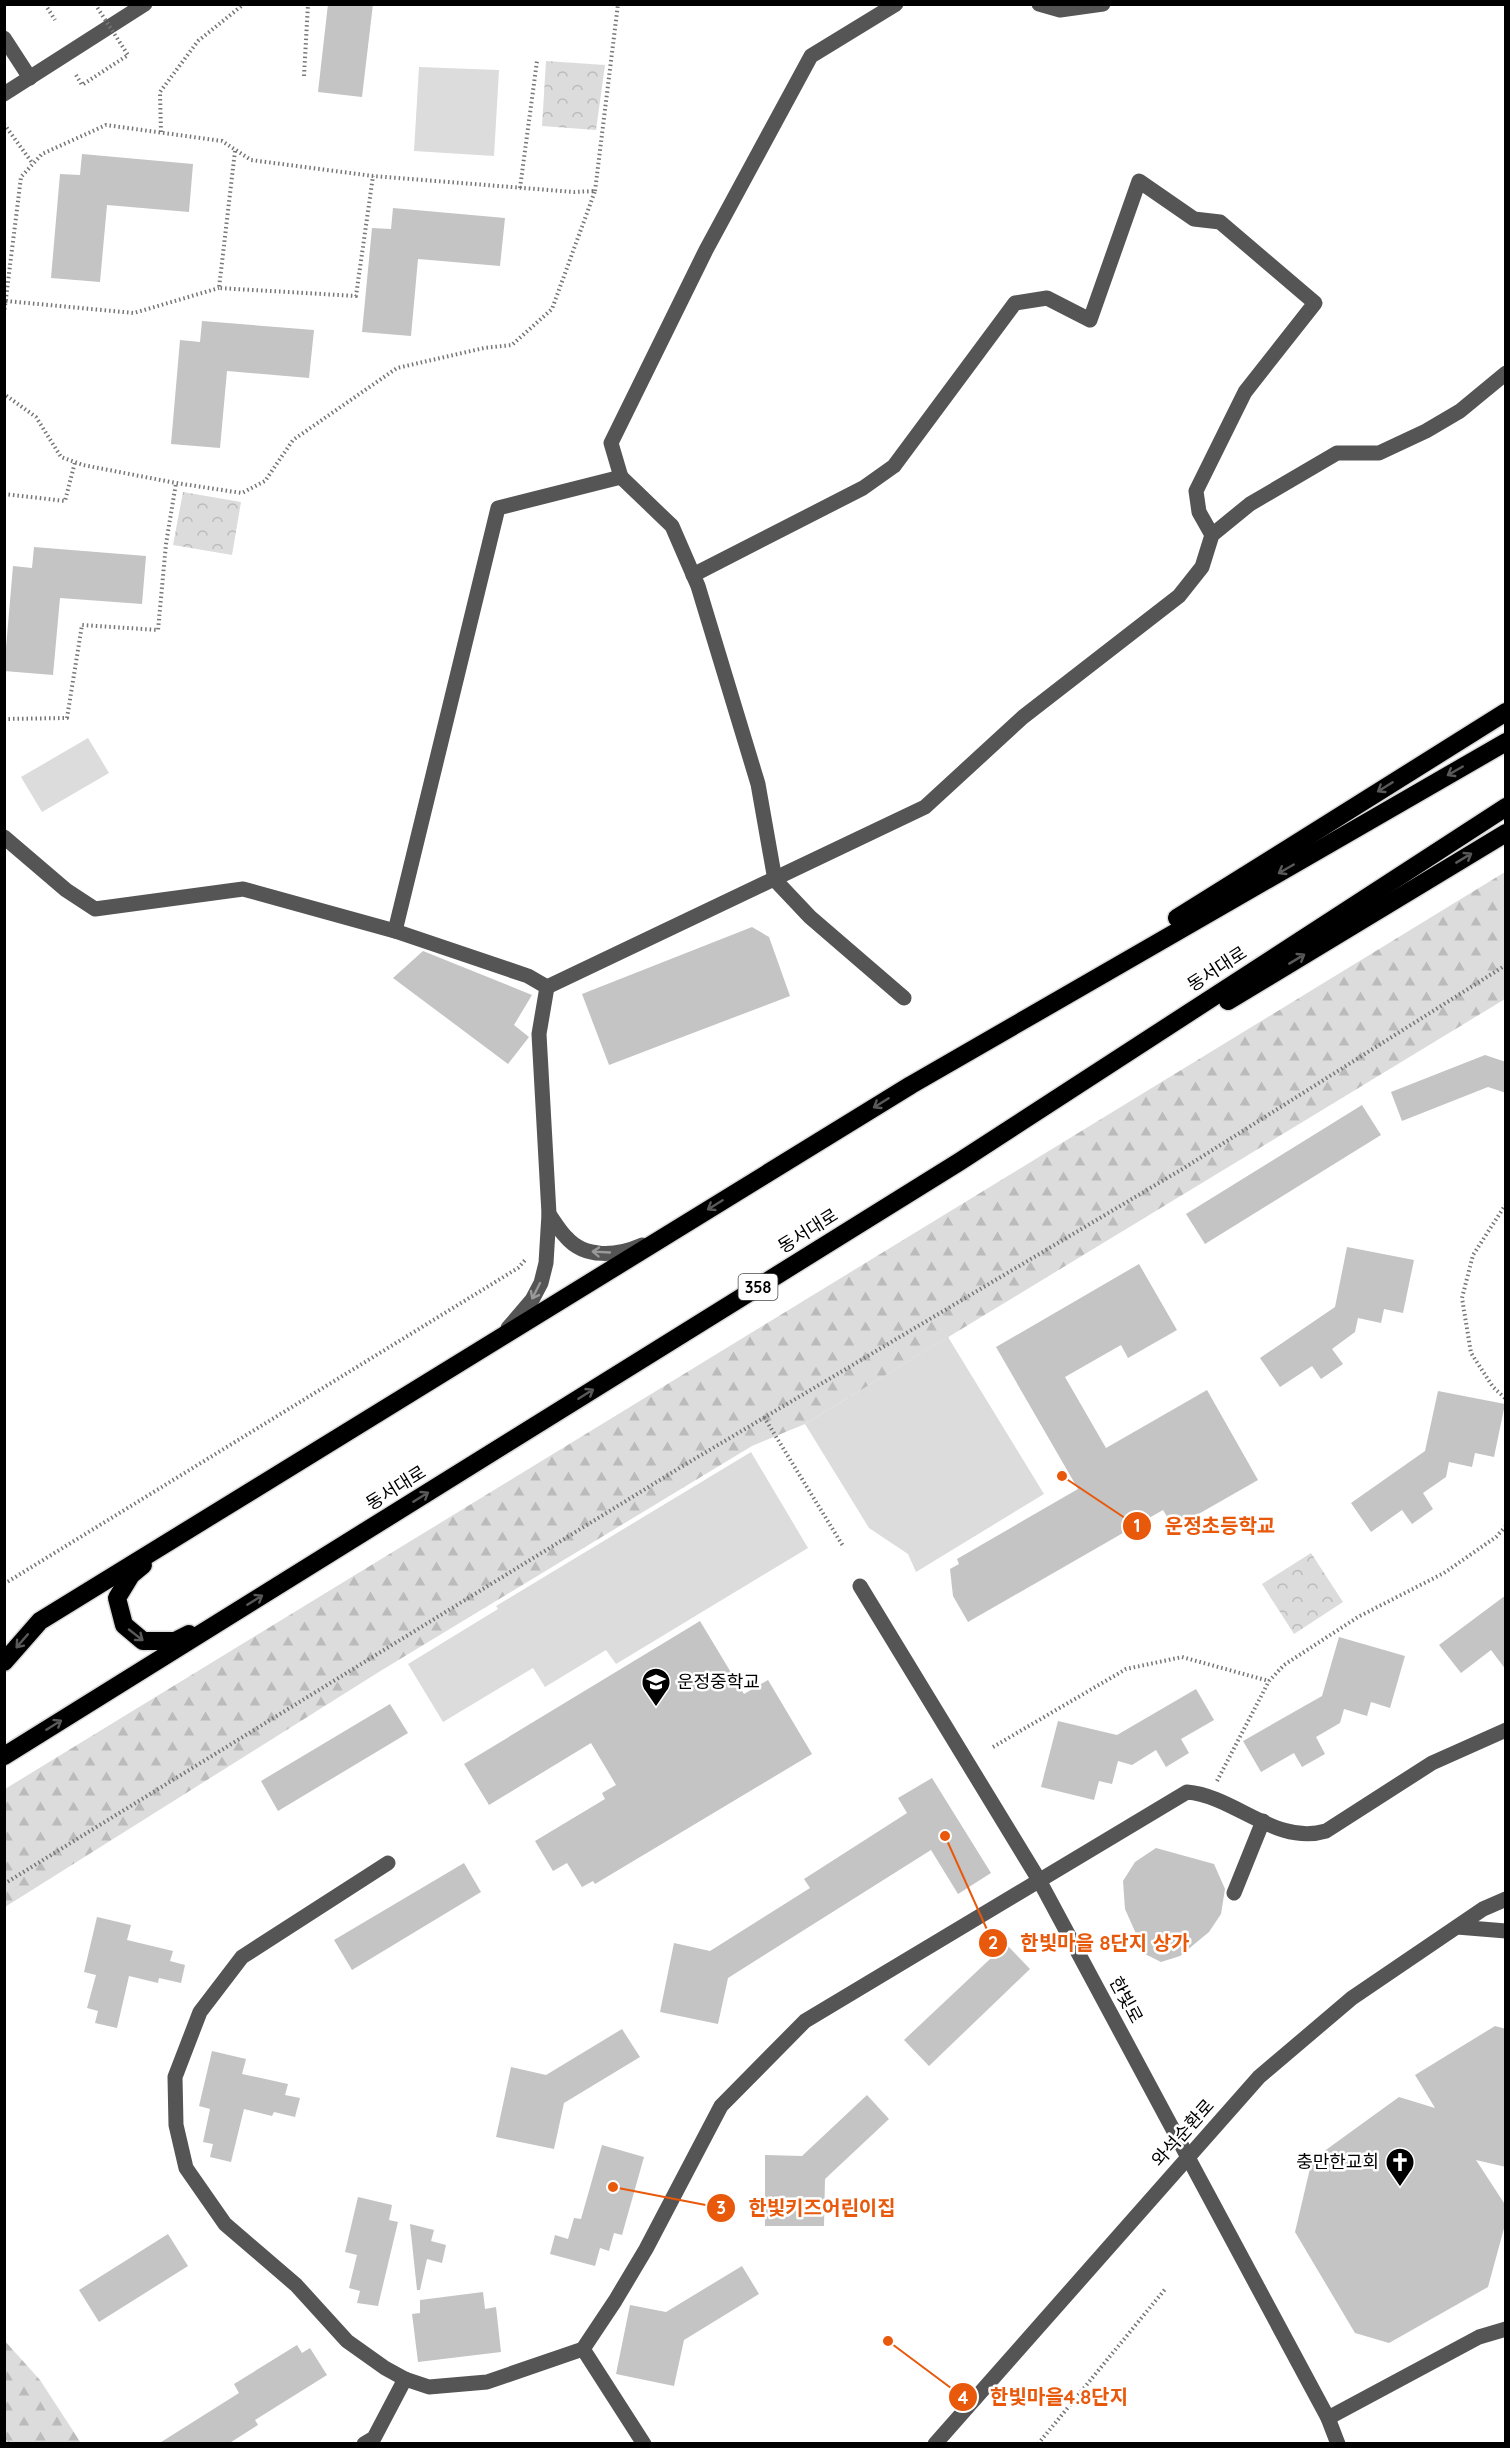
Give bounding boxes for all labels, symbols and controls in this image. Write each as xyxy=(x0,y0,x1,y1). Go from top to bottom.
one-way arrow xyxy=(1447,765,1464,777)
one-way arrow xyxy=(1377,782,1394,794)
one-way arrow xyxy=(1455,852,1472,864)
one-way arrow xyxy=(1278,863,1295,875)
street label: 동서대로 xyxy=(1183,941,1251,996)
one-way arrow xyxy=(1288,953,1305,965)
one-way arrow xyxy=(873,1098,890,1110)
one-way arrow xyxy=(707,1200,724,1212)
street label: 동서대로 xyxy=(774,1203,842,1258)
one-way arrow xyxy=(592,1247,612,1258)
road number: 358 xyxy=(738,1274,777,1300)
one-way arrow xyxy=(530,1282,542,1300)
one-way arrow xyxy=(577,1387,594,1399)
street label: 동서대로 xyxy=(362,1460,430,1515)
one-way arrow xyxy=(412,1490,429,1502)
callout: 운정초등학교 xyxy=(1122,1507,1287,1545)
text: 운정초등학교 xyxy=(1165,1513,1275,1538)
text: 1 xyxy=(1133,1514,1141,1537)
one-way arrow xyxy=(246,1593,263,1605)
one-way arrow xyxy=(128,1629,144,1641)
one-way arrow xyxy=(16,1633,29,1649)
school or university icon: 운정중학교 xyxy=(640,1666,672,1708)
place label: 운정중학교 xyxy=(677,1670,760,1693)
one-way arrow xyxy=(45,1719,62,1731)
callout: 한빛마을 8단지 상가 xyxy=(978,1924,1201,1962)
text: 한빛마을 8단지 상가 xyxy=(1020,1930,1190,1955)
text: 2 xyxy=(988,1931,998,1954)
street label: 한빛로 xyxy=(1105,1972,1148,2027)
street label: 와석순환로 xyxy=(1146,2094,1219,2171)
church icon: 충만한교회 xyxy=(1384,2146,1416,2188)
place label: 충만한교회 xyxy=(1296,2150,1379,2173)
callout: 한빛키즈어린이집 xyxy=(706,2189,907,2227)
text: 한빛키즈어린이집 xyxy=(748,2195,896,2220)
text: 3 xyxy=(716,2196,726,2219)
callout: 한빛마을4.8단지 xyxy=(948,2378,1140,2416)
text: 한빛마을4.8단지 xyxy=(990,2384,1128,2409)
text: 4 xyxy=(958,2386,969,2409)

